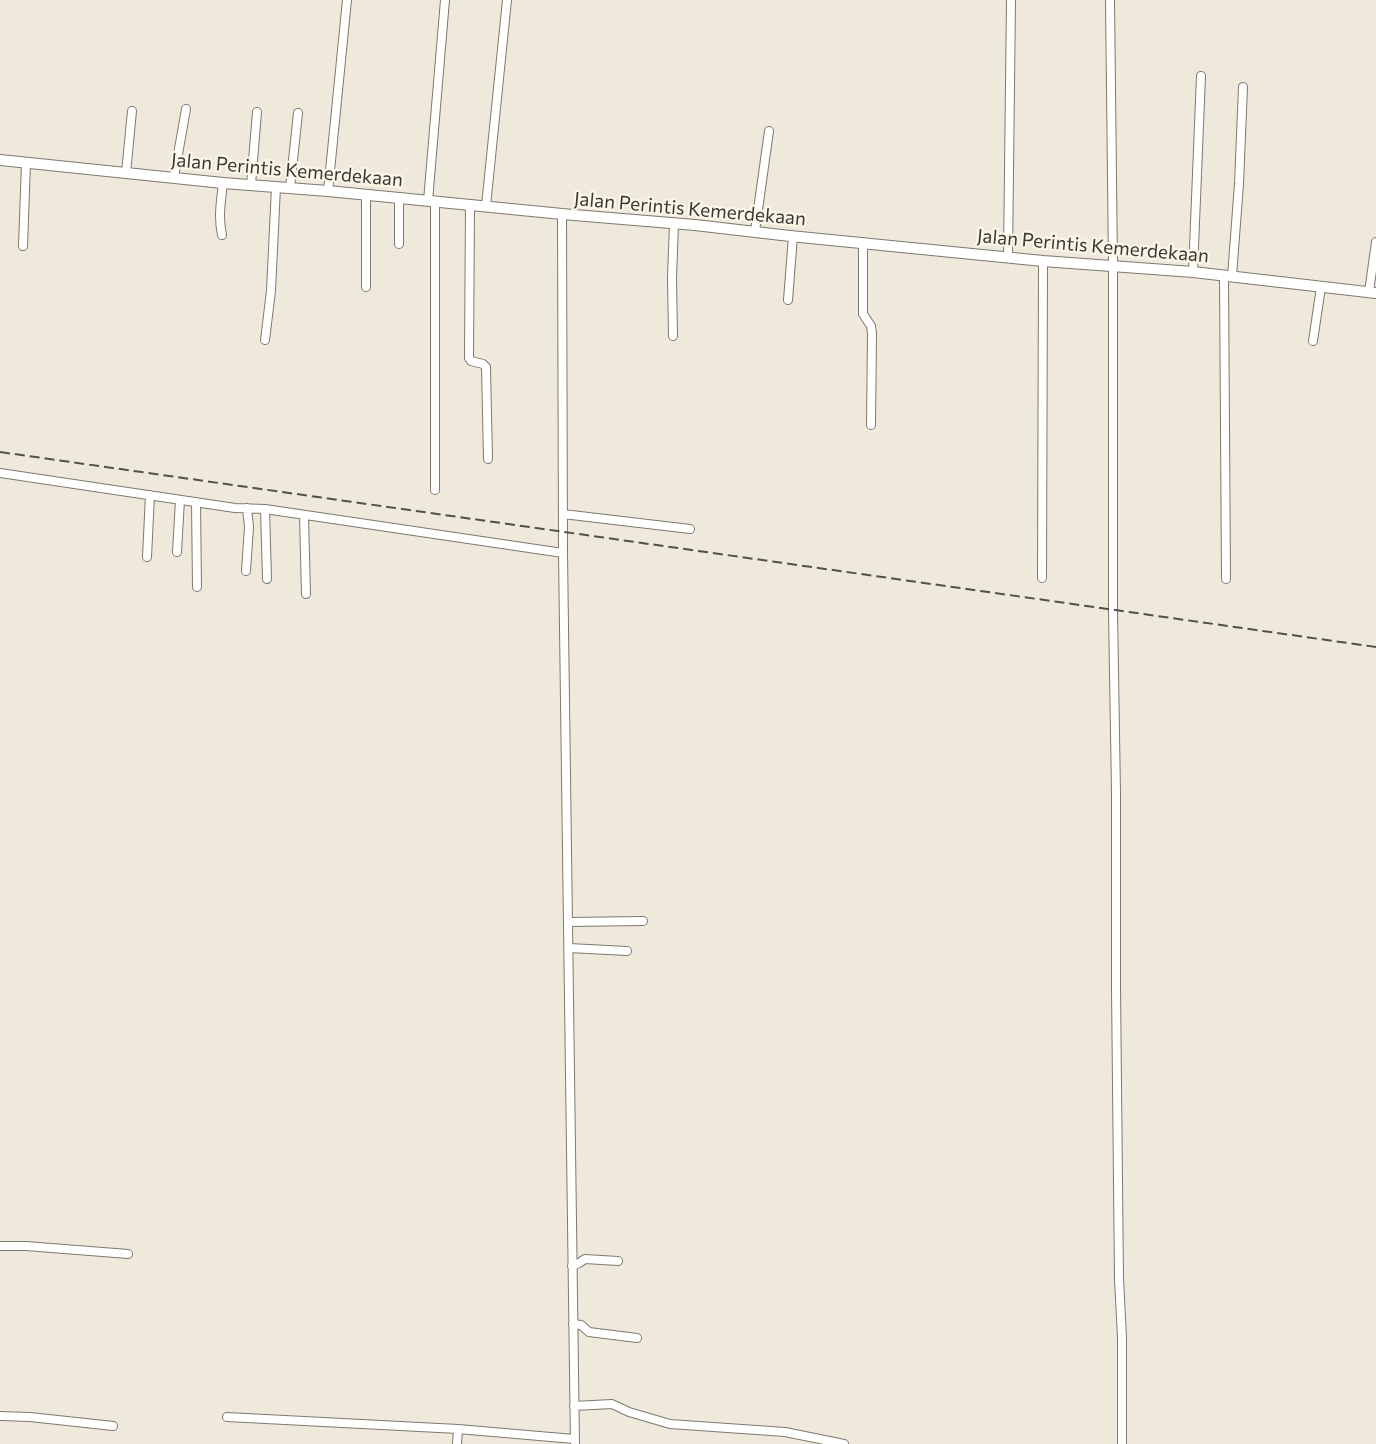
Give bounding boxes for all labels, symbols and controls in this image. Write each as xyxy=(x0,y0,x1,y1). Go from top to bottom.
street label: Jalan Perintis Kemerdekaan xyxy=(170,149,404,191)
street label: Jalan Perintis Kemerdekaan xyxy=(573,188,807,230)
street label: Jalan Perintis Kemerdekaan xyxy=(976,225,1210,267)

